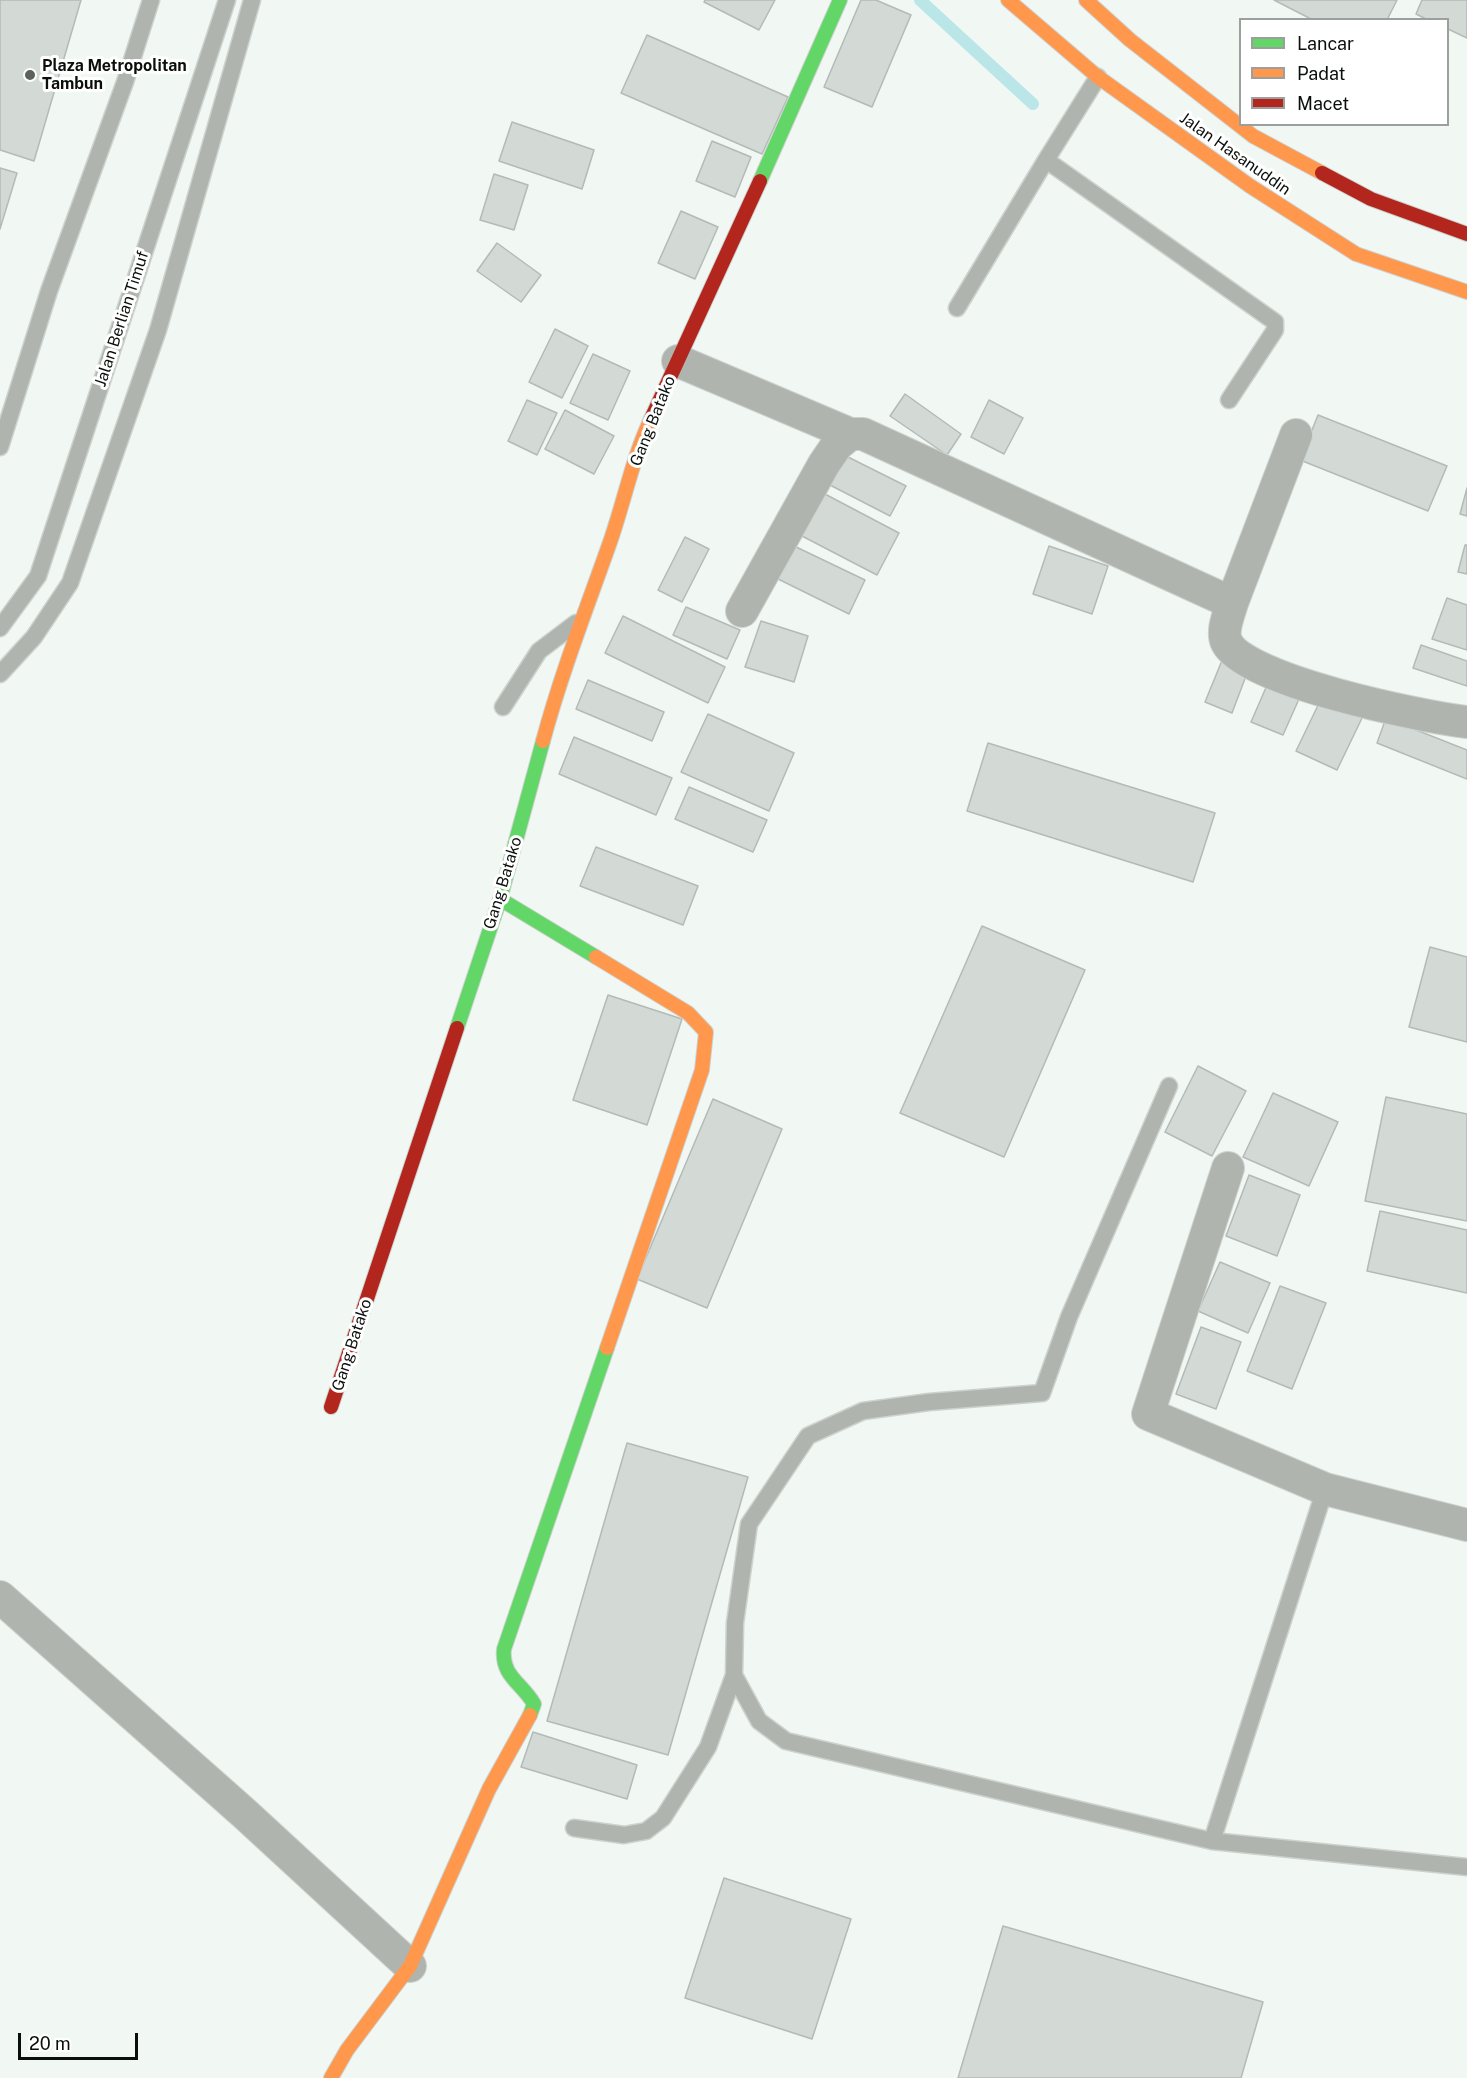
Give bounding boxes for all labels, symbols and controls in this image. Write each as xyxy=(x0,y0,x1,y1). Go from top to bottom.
legend xyxy=(1239,18,1449,126)
text: Lancar xyxy=(1297,33,1354,54)
place label: Plaza Metropolitan Tambun xyxy=(42,56,187,94)
text: Padat xyxy=(1297,63,1346,84)
marker: Plaza Metropolitan Tambun xyxy=(23,68,37,82)
text: Macet xyxy=(1297,93,1349,114)
street label: Jalan Hasanuddin xyxy=(1176,109,1294,199)
street label: Jalan Berlian Timuf xyxy=(91,249,153,389)
street label: Gang Batako xyxy=(626,373,680,469)
street label: Gang Batako xyxy=(480,834,526,932)
street label: Gang Batako xyxy=(328,1297,376,1393)
scale bar xyxy=(21,2021,141,2059)
text: 20 m xyxy=(29,2033,71,2054)

